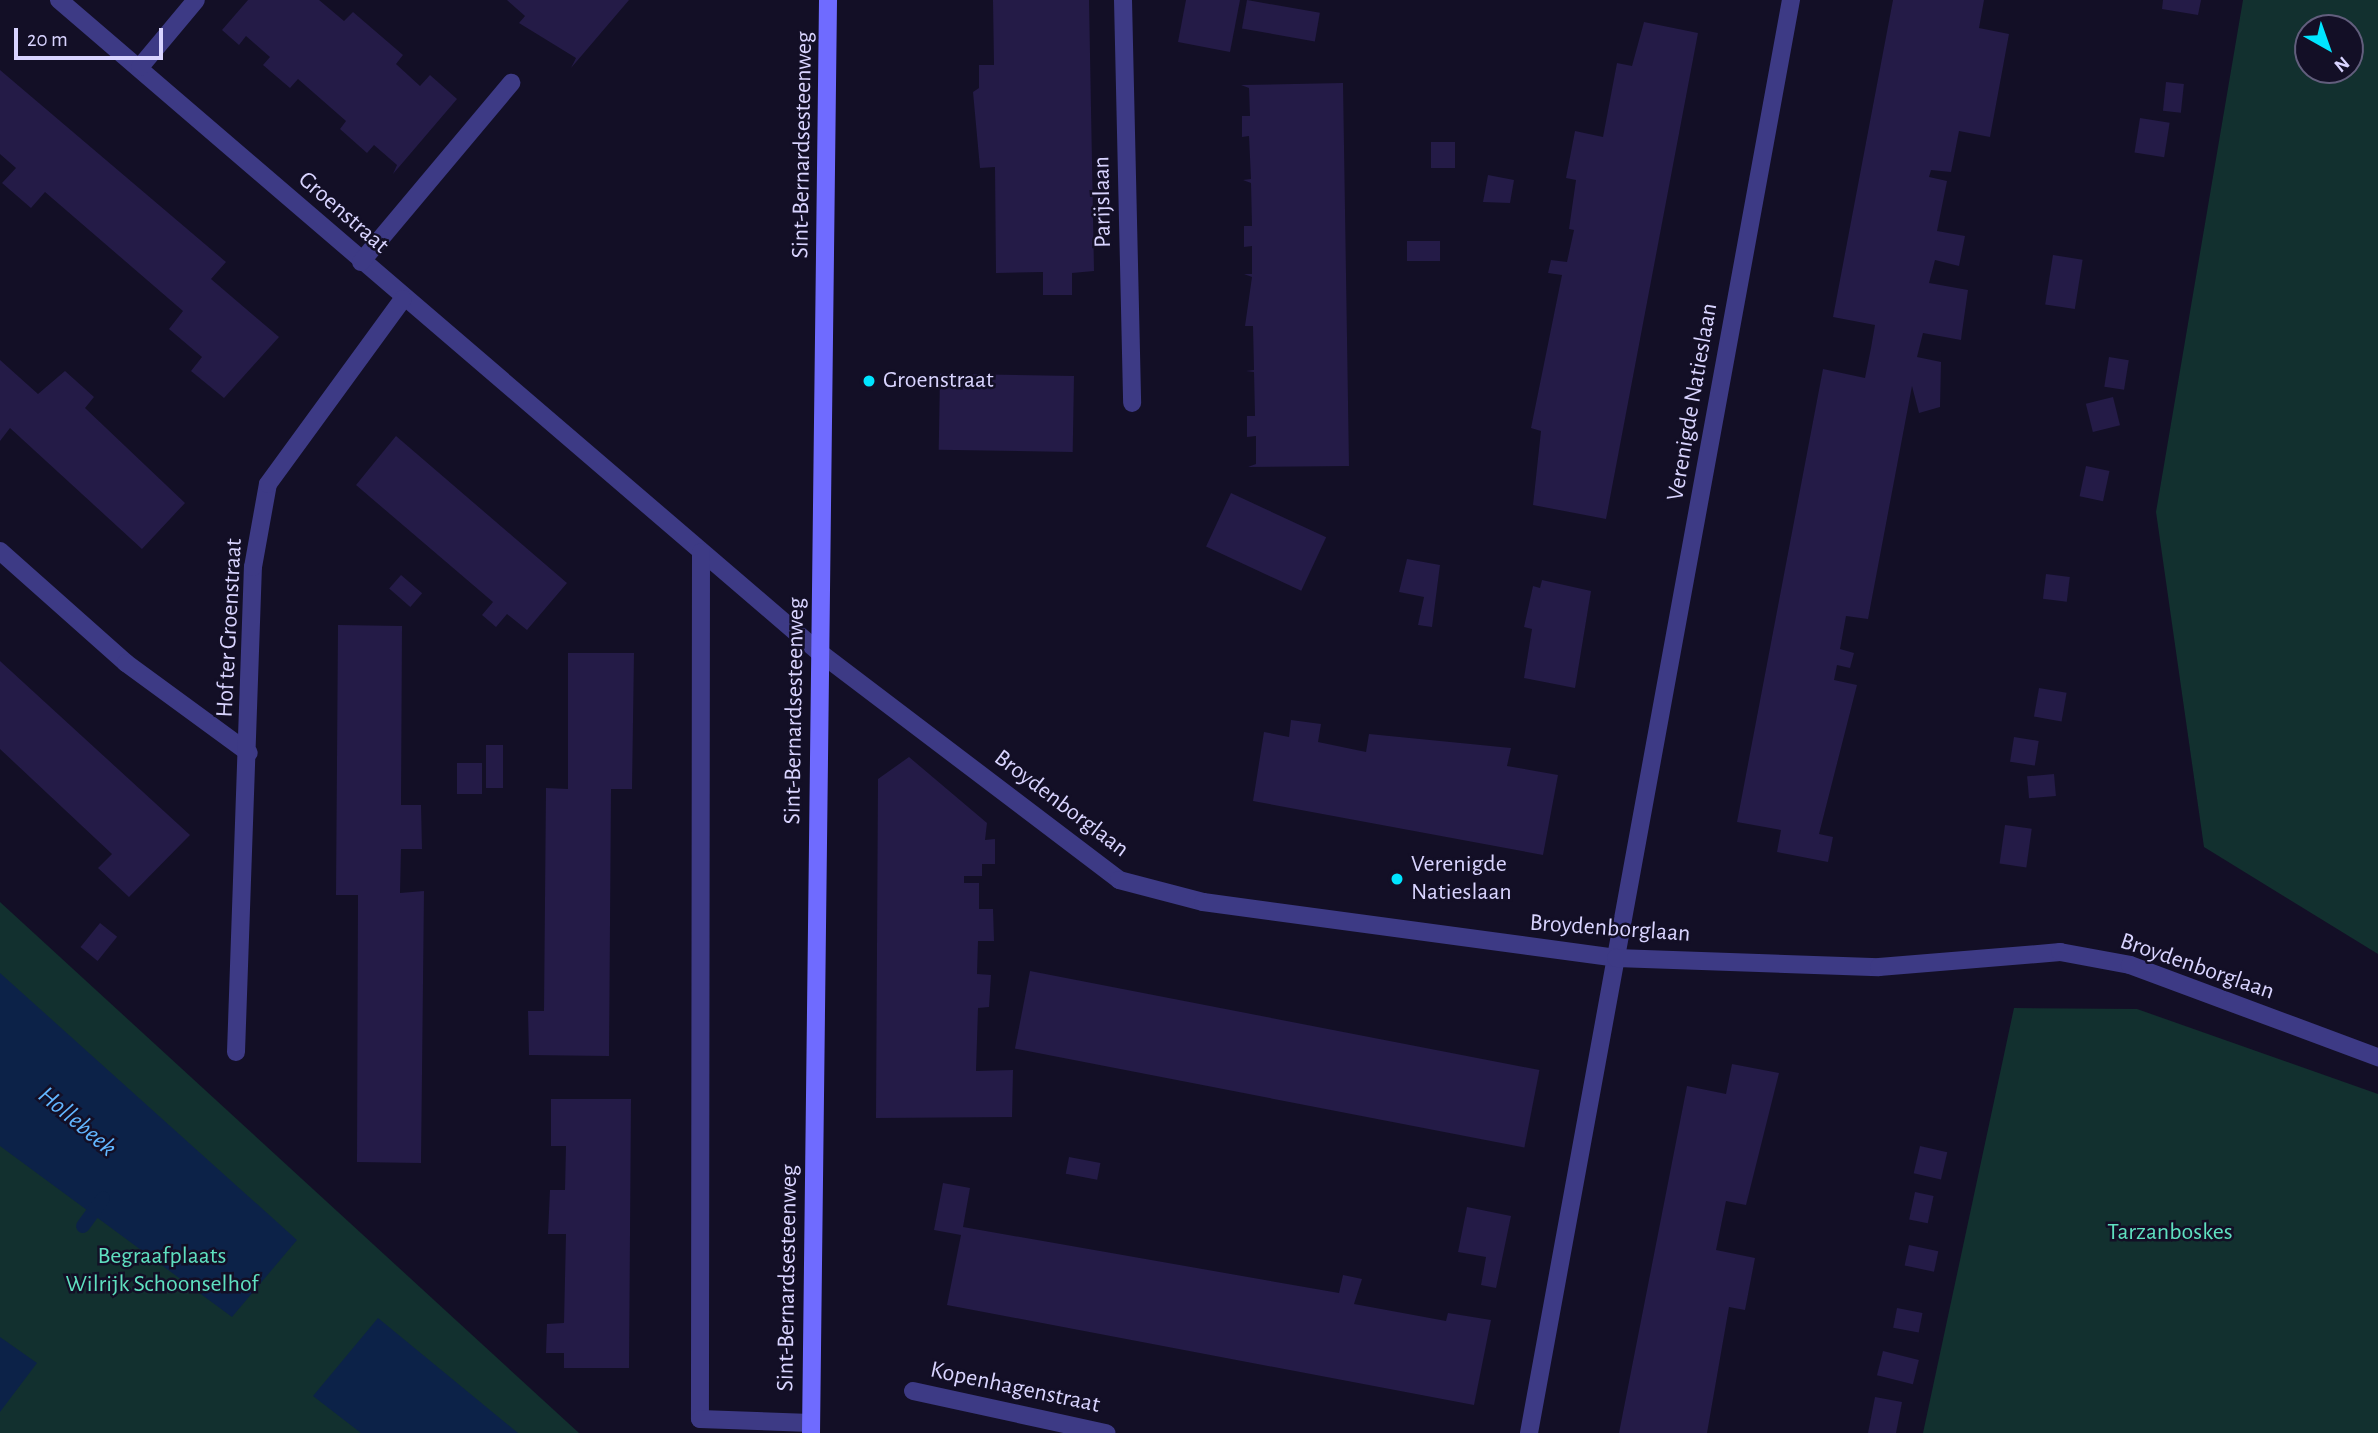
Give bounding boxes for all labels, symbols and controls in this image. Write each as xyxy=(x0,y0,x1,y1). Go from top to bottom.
scale bar xyxy=(18,14,166,58)
north arrow xyxy=(2294,14,2364,84)
text: 20 m xyxy=(27,29,68,50)
street label: Sint-Bernardsesteenweg xyxy=(787,31,819,259)
text: N xyxy=(2330,52,2353,75)
street label: Parijslaan xyxy=(1088,156,1118,248)
street label: Groenstraat xyxy=(292,166,394,260)
street label: Verenigde Natieslaan xyxy=(1661,301,1725,503)
place label: Groenstraat xyxy=(883,367,994,395)
marker: Groenstraat xyxy=(861,373,877,389)
street label: Hof ter Groenstraat xyxy=(211,538,249,718)
street label: Sint-Bernardsesteenweg xyxy=(779,597,811,825)
street label: Broydenborglaan xyxy=(988,744,1134,864)
place label: Verenigde Natieslaan xyxy=(1411,851,1512,907)
marker: Verenigde Natieslaan xyxy=(1389,871,1405,887)
street label: Broydenborglaan xyxy=(1529,909,1691,949)
street label: Broydenborglaan xyxy=(2116,927,2278,1007)
water label: Hollebeek xyxy=(31,1080,123,1164)
street label: Sint-Bernardsesteenweg xyxy=(772,1164,804,1392)
park label: Tarzanboskes xyxy=(2107,1219,2233,1247)
park label: Begraafplaats Wilrijk Schoonselhof xyxy=(65,1243,259,1299)
street label: Kopenhagenstraat xyxy=(928,1356,1102,1420)

